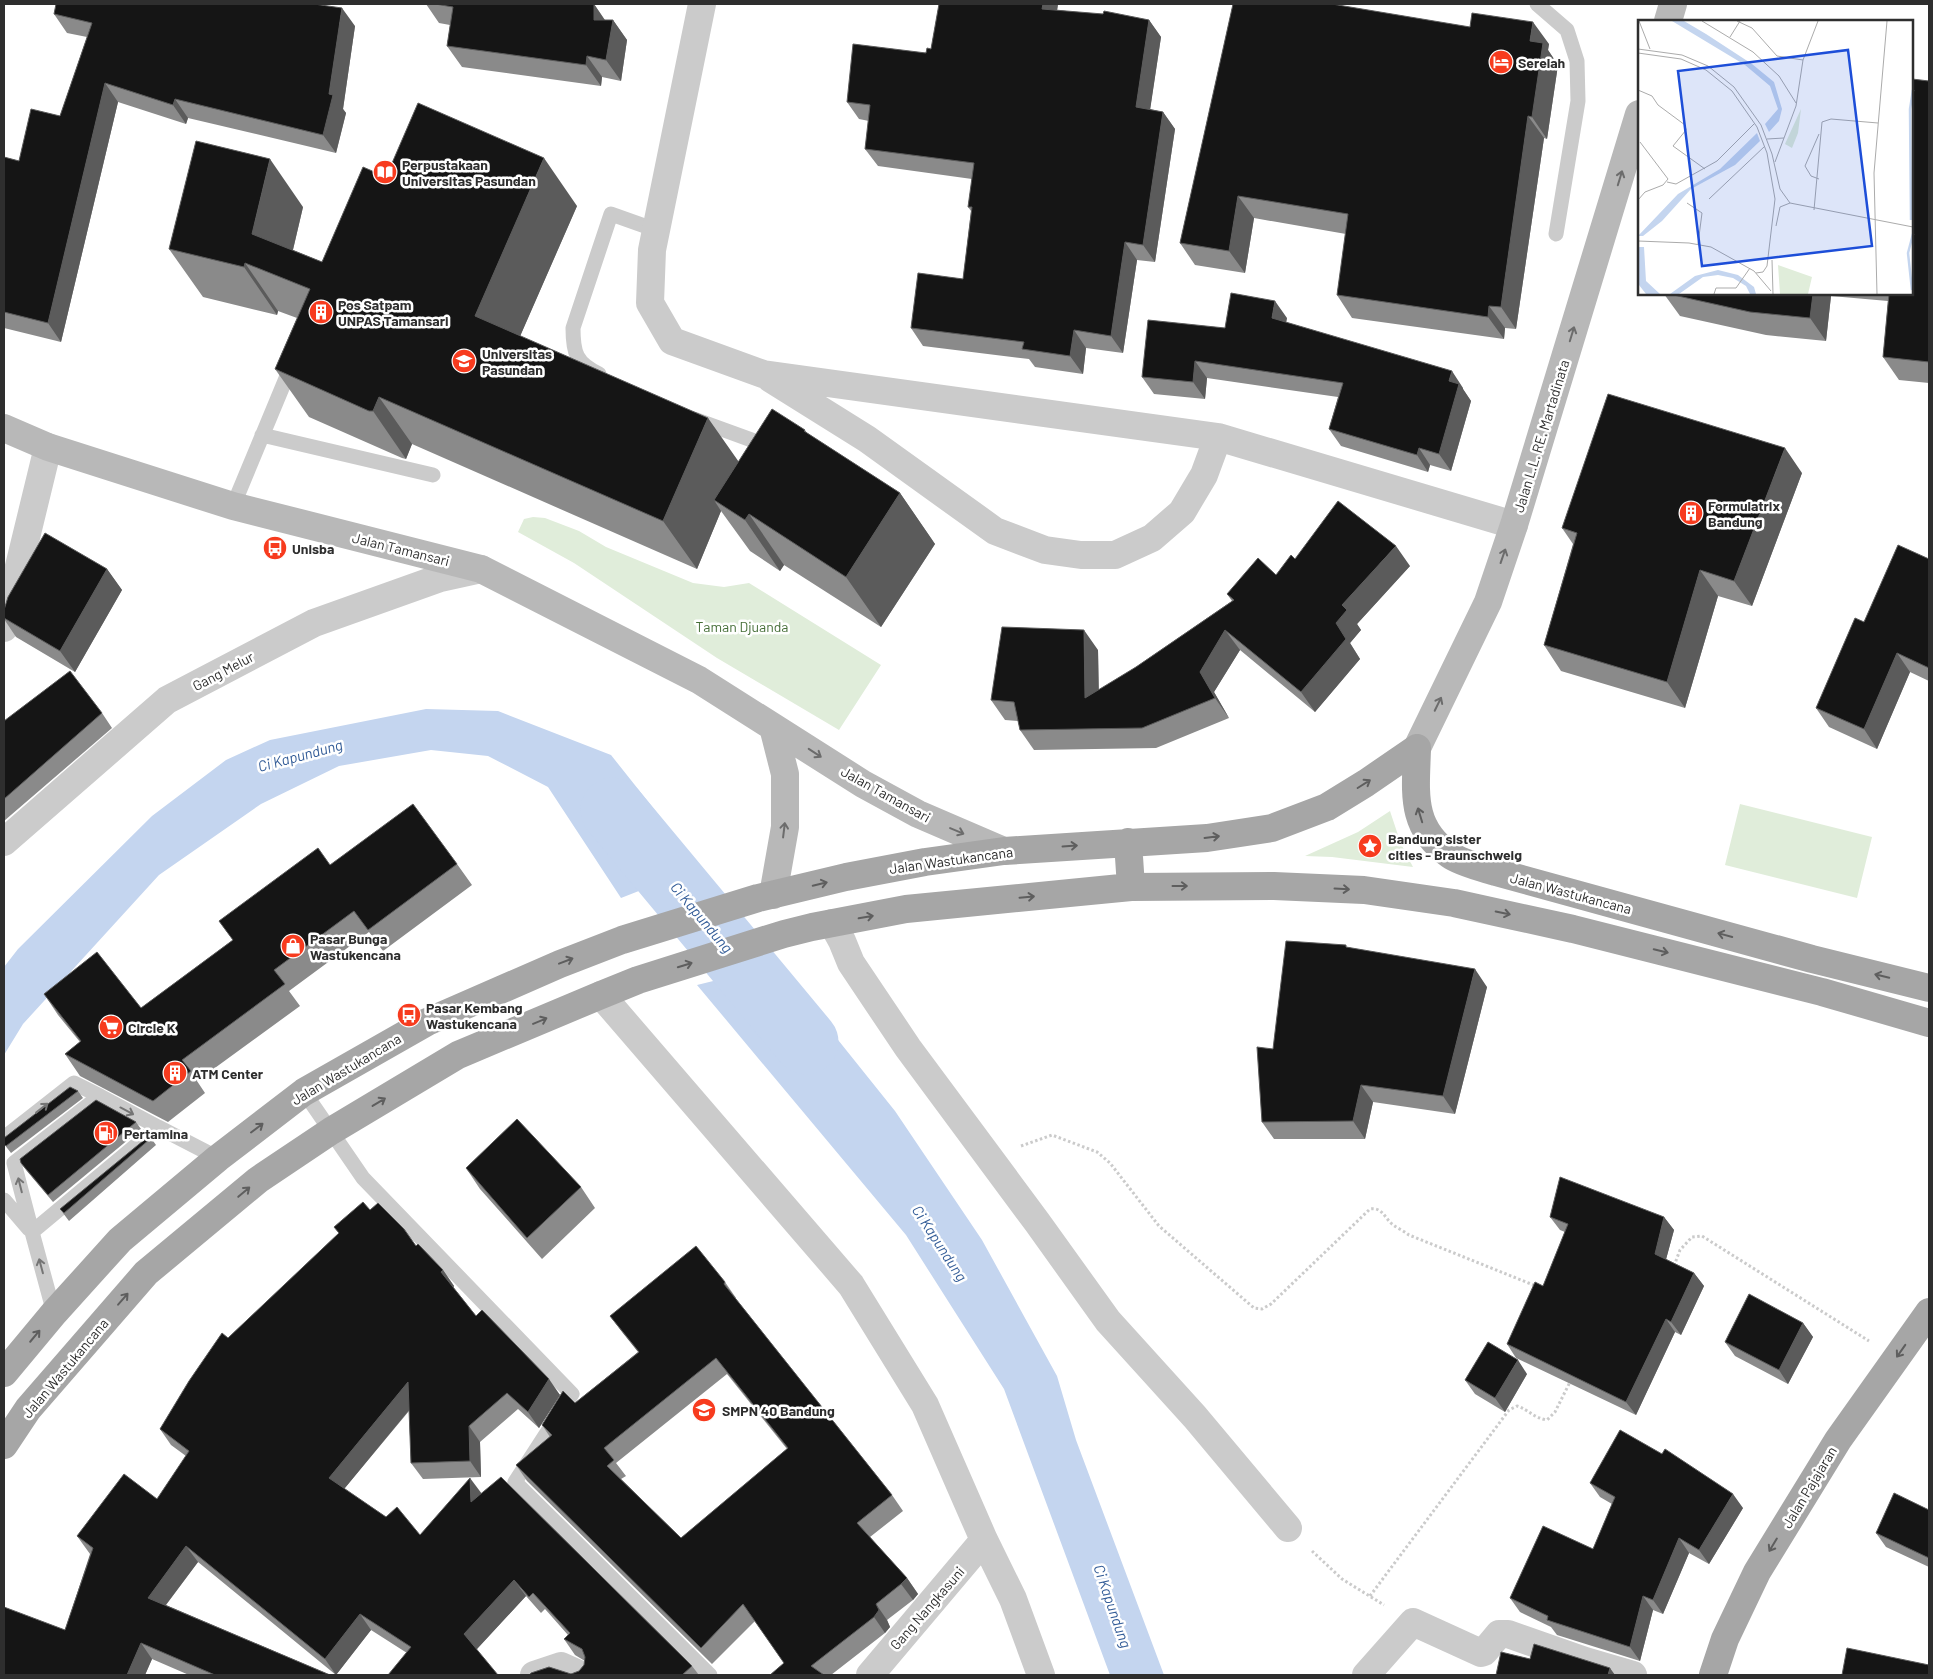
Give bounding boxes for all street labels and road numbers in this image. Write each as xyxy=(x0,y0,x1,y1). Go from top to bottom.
street label: Jalan L.L. RE. Martadinata xyxy=(1510,357,1572,515)
street label: Jalan Tamansari xyxy=(351,529,451,569)
street label: Gang Melur xyxy=(190,648,256,694)
street label: Jalan Tamansari xyxy=(838,762,934,826)
street label: Jalan Wastukancana xyxy=(888,843,1014,877)
street label: Jalan Wastukancana xyxy=(1509,869,1633,917)
street label: Jalan Wastukancana xyxy=(288,1030,404,1108)
street label: Jalan Wastukancana xyxy=(18,1315,112,1421)
street label: Jalan Pajajaran xyxy=(1778,1443,1840,1531)
street label: Gang Nangkasuni xyxy=(886,1563,968,1653)

